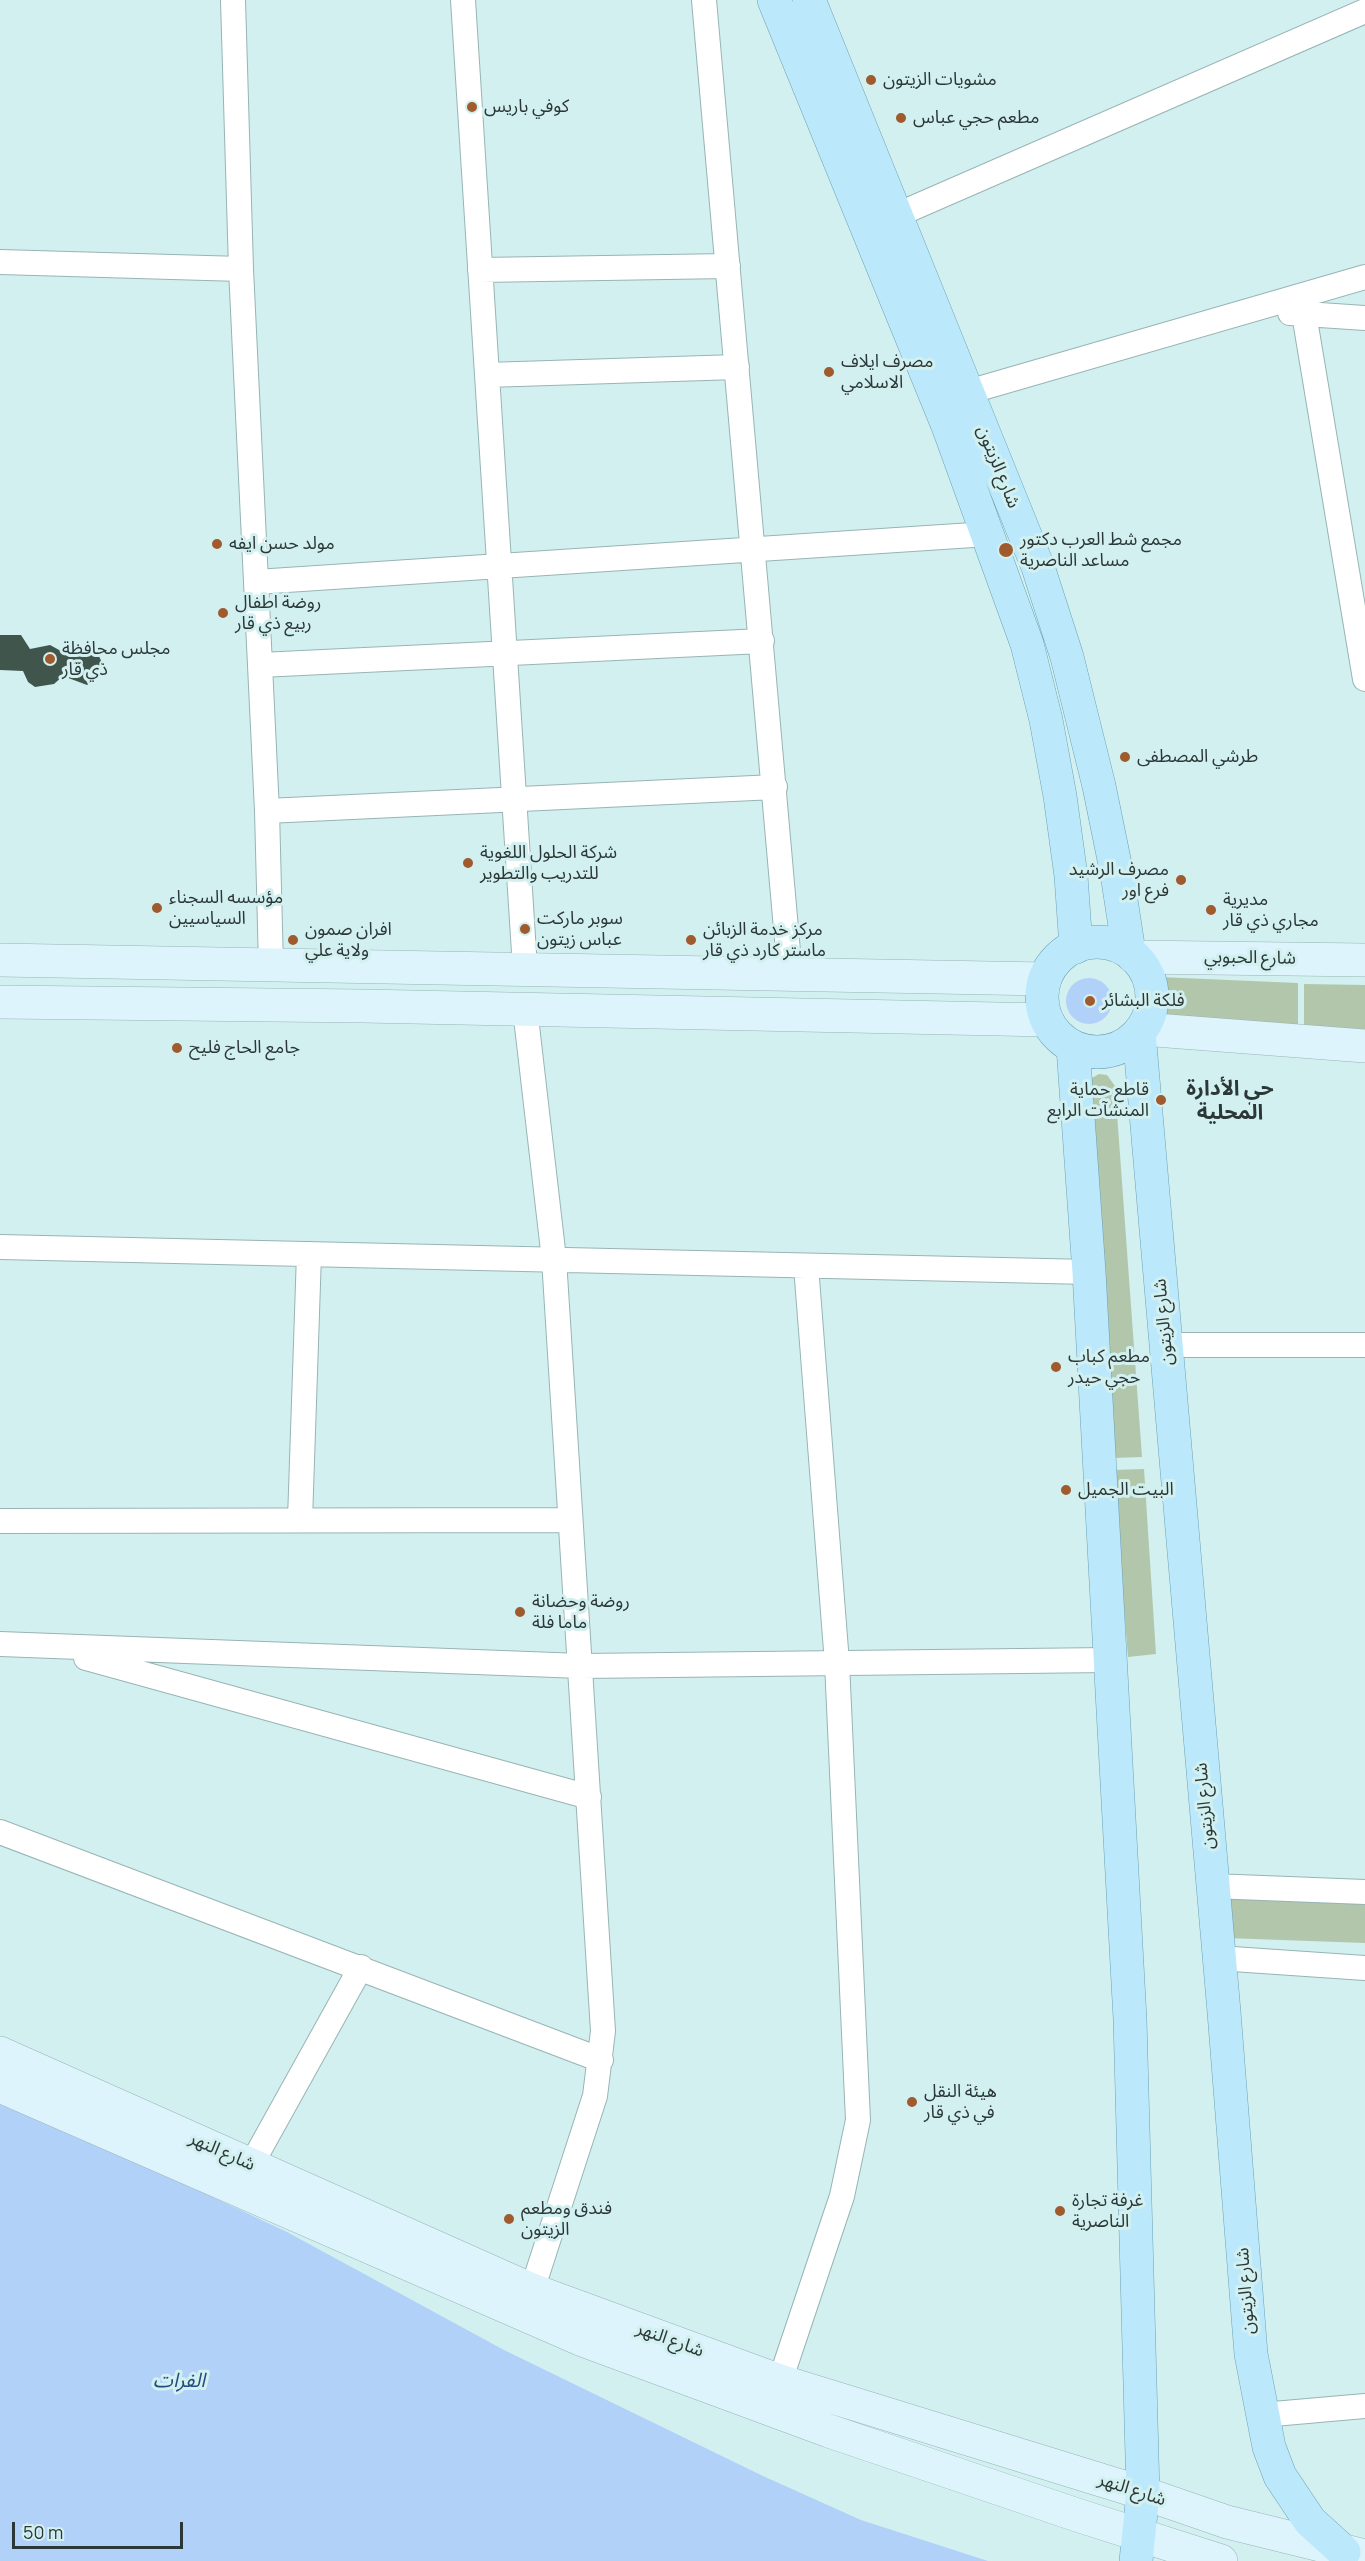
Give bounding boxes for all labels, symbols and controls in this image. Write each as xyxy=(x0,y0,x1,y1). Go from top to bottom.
place label: مشويات الزيتون xyxy=(883,69,997,91)
marker: مشويات الزيتون xyxy=(864,73,878,87)
place label: كوفي باريس xyxy=(484,96,569,118)
marker: كوفي باريس xyxy=(465,100,479,114)
place label: مطعم حجي عباس xyxy=(913,107,1039,129)
marker: مطعم حجي عباس xyxy=(894,111,908,125)
place label: مصرف ايلاف الاسلامي xyxy=(841,351,934,394)
marker: مصرف ايلاف الاسلامي xyxy=(822,365,836,379)
street label: شارع الزيتون xyxy=(972,423,1024,511)
place label: مجمع شط العرب دكتور مساعد الناصرية xyxy=(1020,529,1182,572)
place label: مولد حسن ايفه xyxy=(229,533,335,555)
marker: مولد حسن ايفه xyxy=(210,537,224,551)
marker: مجمع شط العرب دكتور مساعد الناصرية xyxy=(997,541,1015,559)
place label: روضة اطفال ربيع ذي قار xyxy=(235,592,321,634)
marker: روضة اطفال ربيع ذي قار xyxy=(216,606,230,620)
place label: مجلس محافظة ذي قار xyxy=(62,638,170,680)
marker: مجلس محافظة ذي قار xyxy=(43,652,57,666)
place label: طرشي المصطفى xyxy=(1137,746,1258,768)
marker: طرشي المصطفى xyxy=(1118,750,1132,764)
place label: شركة الحلول اللغوية للتدريب والتطوير xyxy=(480,842,617,884)
marker: شركة الحلول اللغوية للتدريب والتطوير xyxy=(461,856,475,870)
place label: مصرف الرشيد فرع اور xyxy=(1069,859,1169,902)
marker: مصرف الرشيد فرع اور xyxy=(1174,873,1188,887)
place label: مؤسسه السجناء السياسيين xyxy=(169,887,283,930)
place label: مديرية مجاري ذي قار xyxy=(1223,889,1319,932)
marker: مؤسسه السجناء السياسيين xyxy=(150,901,164,915)
marker: مديرية مجاري ذي قار xyxy=(1204,903,1218,917)
place label: سوبر ماركت عباس زيتون xyxy=(537,908,623,950)
place label: افران صمون ولاية علي xyxy=(305,919,392,962)
place label: مركز خدمة الزبائن ماستر كارد ذي قار xyxy=(703,919,826,962)
marker: سوبر ماركت عباس زيتون xyxy=(518,922,532,936)
marker: افران صمون ولاية علي xyxy=(286,933,300,947)
marker: مركز خدمة الزبائن ماستر كارد ذي قار xyxy=(684,933,698,947)
street label: شارع الحبوبي xyxy=(1204,946,1296,970)
place label: فلكة البشائر xyxy=(1102,990,1185,1012)
marker: فلكة البشائر xyxy=(1083,994,1097,1008)
place label: جامع الحاج فليح xyxy=(189,1037,300,1059)
marker: جامع الحاج فليح xyxy=(170,1041,184,1055)
district label: حي الأدارة المحلية xyxy=(1186,1076,1274,1126)
place label: قاطع حماية المنشآت الرابع xyxy=(1047,1079,1149,1122)
marker: قاطع حماية المنشآت الرابع xyxy=(1154,1093,1168,1107)
street label: شارع الزيتون xyxy=(1149,1278,1179,1366)
place label: مطعم كباب حجي حيدر xyxy=(1068,1346,1150,1388)
marker: مطعم كباب حجي حيدر xyxy=(1049,1360,1063,1374)
place label: البيت الجميل xyxy=(1078,1479,1174,1501)
marker: البيت الجميل xyxy=(1059,1483,1073,1497)
place label: روضة وحضانة ماما فلة xyxy=(532,1591,630,1634)
marker: روضة وحضانة ماما فلة xyxy=(513,1605,527,1619)
street label: شارع الزيتون xyxy=(1190,1762,1220,1850)
place label: هيئة النقل في ذي قار xyxy=(924,2081,997,2124)
marker: هيئة النقل في ذي قار xyxy=(905,2095,919,2109)
street label: شارع النهر xyxy=(186,2128,258,2176)
place label: غرفة تجارة الناصرية xyxy=(1072,2190,1143,2232)
place label: فندق ومطعم الزيتون xyxy=(521,2198,612,2240)
marker: غرفة تجارة الناصرية xyxy=(1053,2204,1067,2218)
marker: فندق ومطعم الزيتون xyxy=(502,2212,516,2226)
street label: شارع الزيتون xyxy=(1232,2247,1260,2335)
street label: شارع النهر xyxy=(633,2318,707,2362)
water label: الفرات xyxy=(153,2369,205,2393)
street label: شارع النهر xyxy=(1095,2469,1169,2511)
scale bar xyxy=(15,2510,186,2548)
text: 50 m xyxy=(23,2520,63,2544)

